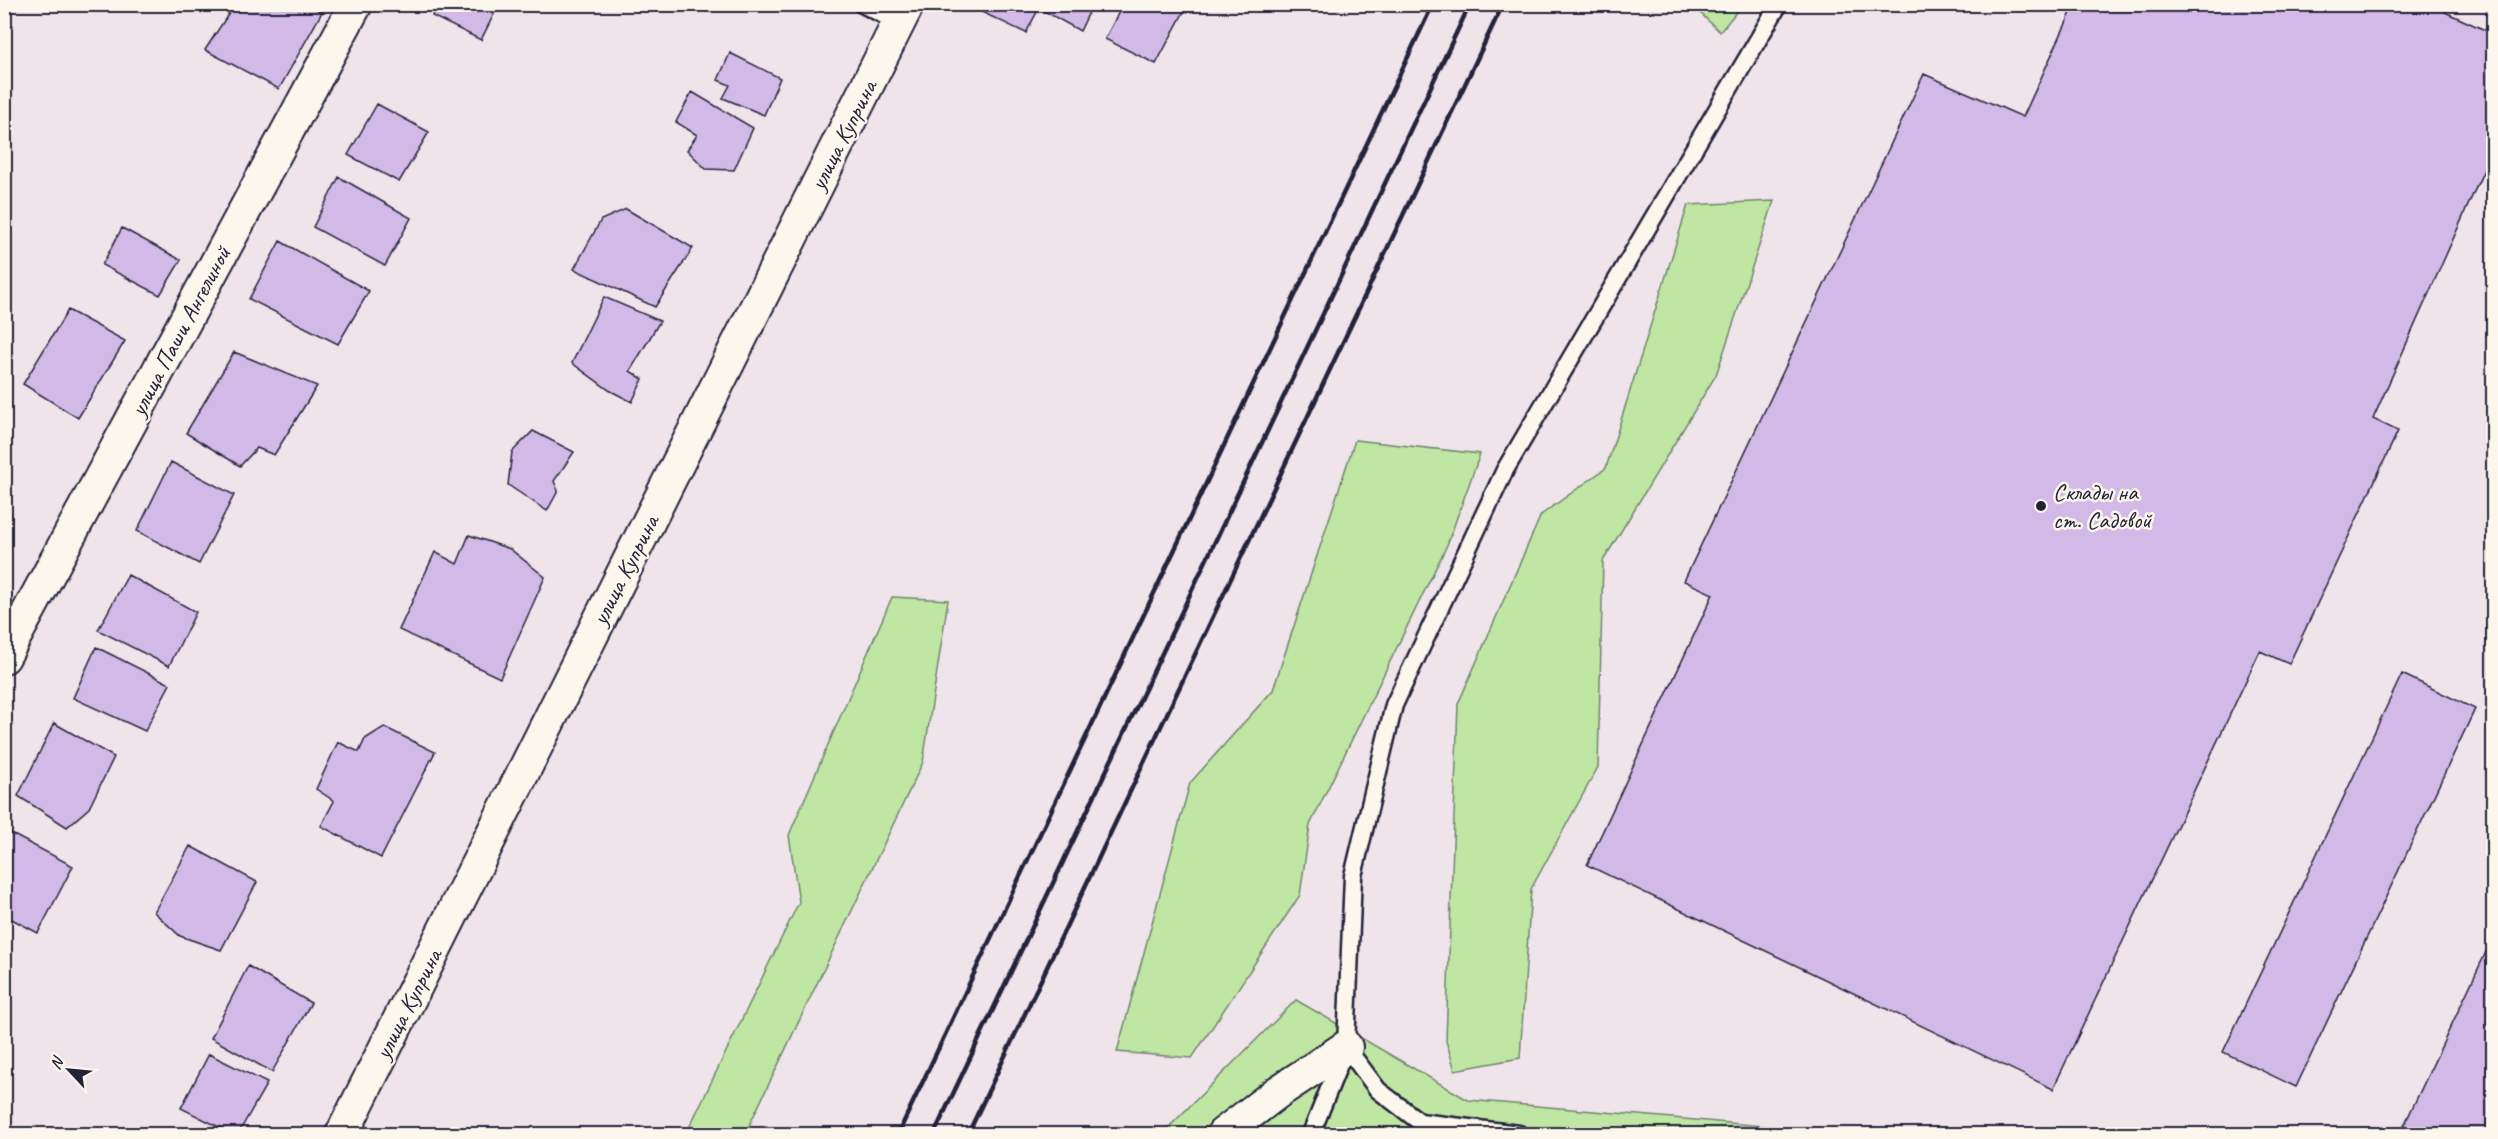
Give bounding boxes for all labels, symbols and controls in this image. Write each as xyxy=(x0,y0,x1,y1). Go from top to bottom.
street label: улица Куприна xyxy=(802,73,884,197)
street label: улица Паши Ангелиной xyxy=(122,239,238,423)
place label: Склады на ст. Садовой xyxy=(2053,477,2153,535)
marker: Склады на ст. Садовой xyxy=(2034,499,2048,513)
street label: улица Куприна xyxy=(584,508,666,632)
street label: улица Куприна xyxy=(367,942,449,1066)
north arrow xyxy=(39,1040,99,1100)
text: N xyxy=(45,1052,69,1073)

